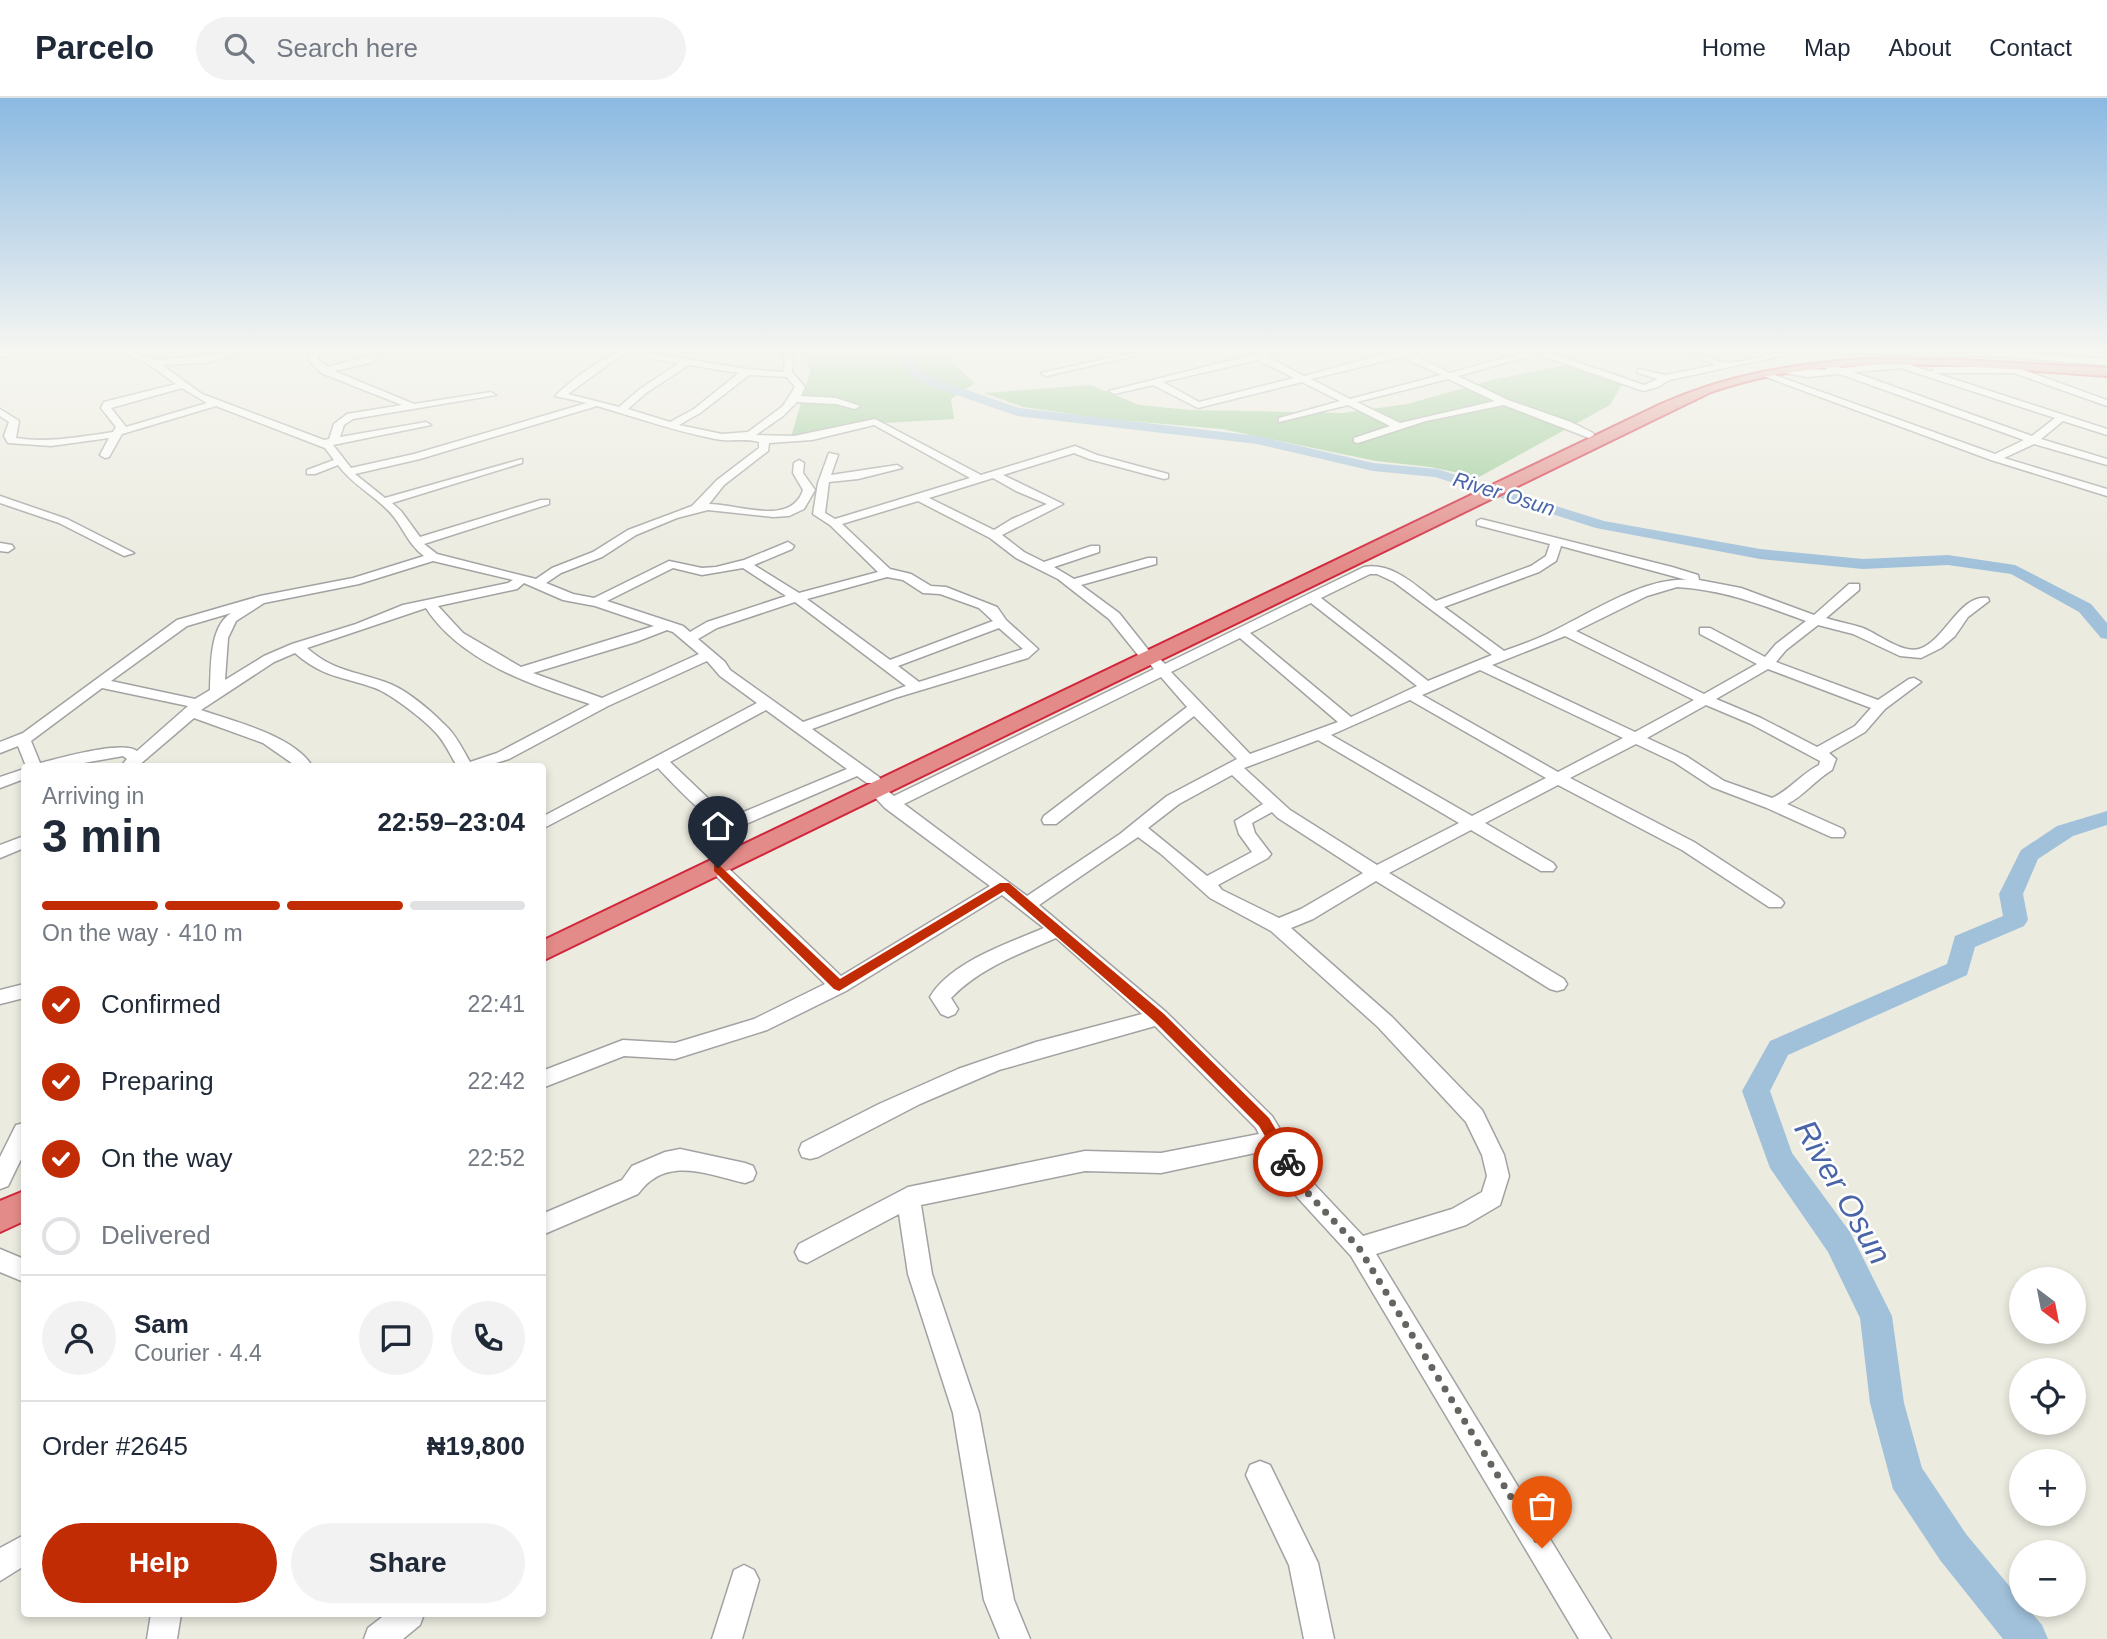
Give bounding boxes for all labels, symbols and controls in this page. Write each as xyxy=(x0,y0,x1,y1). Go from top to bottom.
search box xyxy=(196,17,686,80)
text: Parcelo xyxy=(35,29,154,66)
icon: search xyxy=(220,29,258,67)
text: Search here xyxy=(276,33,418,63)
text: Home xyxy=(1702,34,1766,61)
text: Map xyxy=(1804,34,1851,61)
text: About xyxy=(1889,34,1951,61)
text: Contact xyxy=(1989,34,2072,61)
water label: River Osun xyxy=(1451,467,1558,520)
text: Arriving in xyxy=(42,783,144,809)
pin xyxy=(688,796,748,868)
text: 22:59–23:04 xyxy=(378,807,525,837)
icon: home xyxy=(699,807,737,845)
text: 3 min xyxy=(42,810,162,862)
text: On the way · 410 m xyxy=(42,920,243,946)
icon: check xyxy=(42,986,80,1024)
text: Confirmed xyxy=(101,989,221,1019)
text: 22:41 xyxy=(467,991,525,1017)
icon: check xyxy=(42,1063,80,1101)
text: Preparing xyxy=(101,1066,214,1096)
text: 22:42 xyxy=(467,1068,525,1094)
water label: River Osun xyxy=(1787,1114,1899,1270)
courier xyxy=(1253,1127,1323,1197)
icon: check xyxy=(42,1140,80,1178)
text: On the way xyxy=(101,1143,233,1173)
icon: bike xyxy=(1269,1143,1307,1181)
text: 22:52 xyxy=(467,1145,525,1171)
text: Delivered xyxy=(101,1220,211,1250)
north arrow xyxy=(2009,1267,2086,1344)
map controls xyxy=(2009,1267,2086,1617)
button: person xyxy=(42,1301,116,1375)
button: chat xyxy=(359,1301,433,1375)
button: phone xyxy=(451,1301,525,1375)
text: Sam xyxy=(134,1309,189,1339)
text: Courier · 4.4 xyxy=(134,1340,262,1366)
button: locate xyxy=(2009,1358,2086,1435)
text: Order #2645 xyxy=(42,1431,188,1461)
text: ₦19,800 xyxy=(427,1431,525,1461)
button: + xyxy=(2009,1449,2086,1526)
pin xyxy=(1512,1476,1572,1548)
icon: bag xyxy=(1523,1487,1561,1525)
button: Help xyxy=(42,1523,277,1603)
button: Share xyxy=(291,1523,525,1603)
button: − xyxy=(2009,1540,2086,1617)

